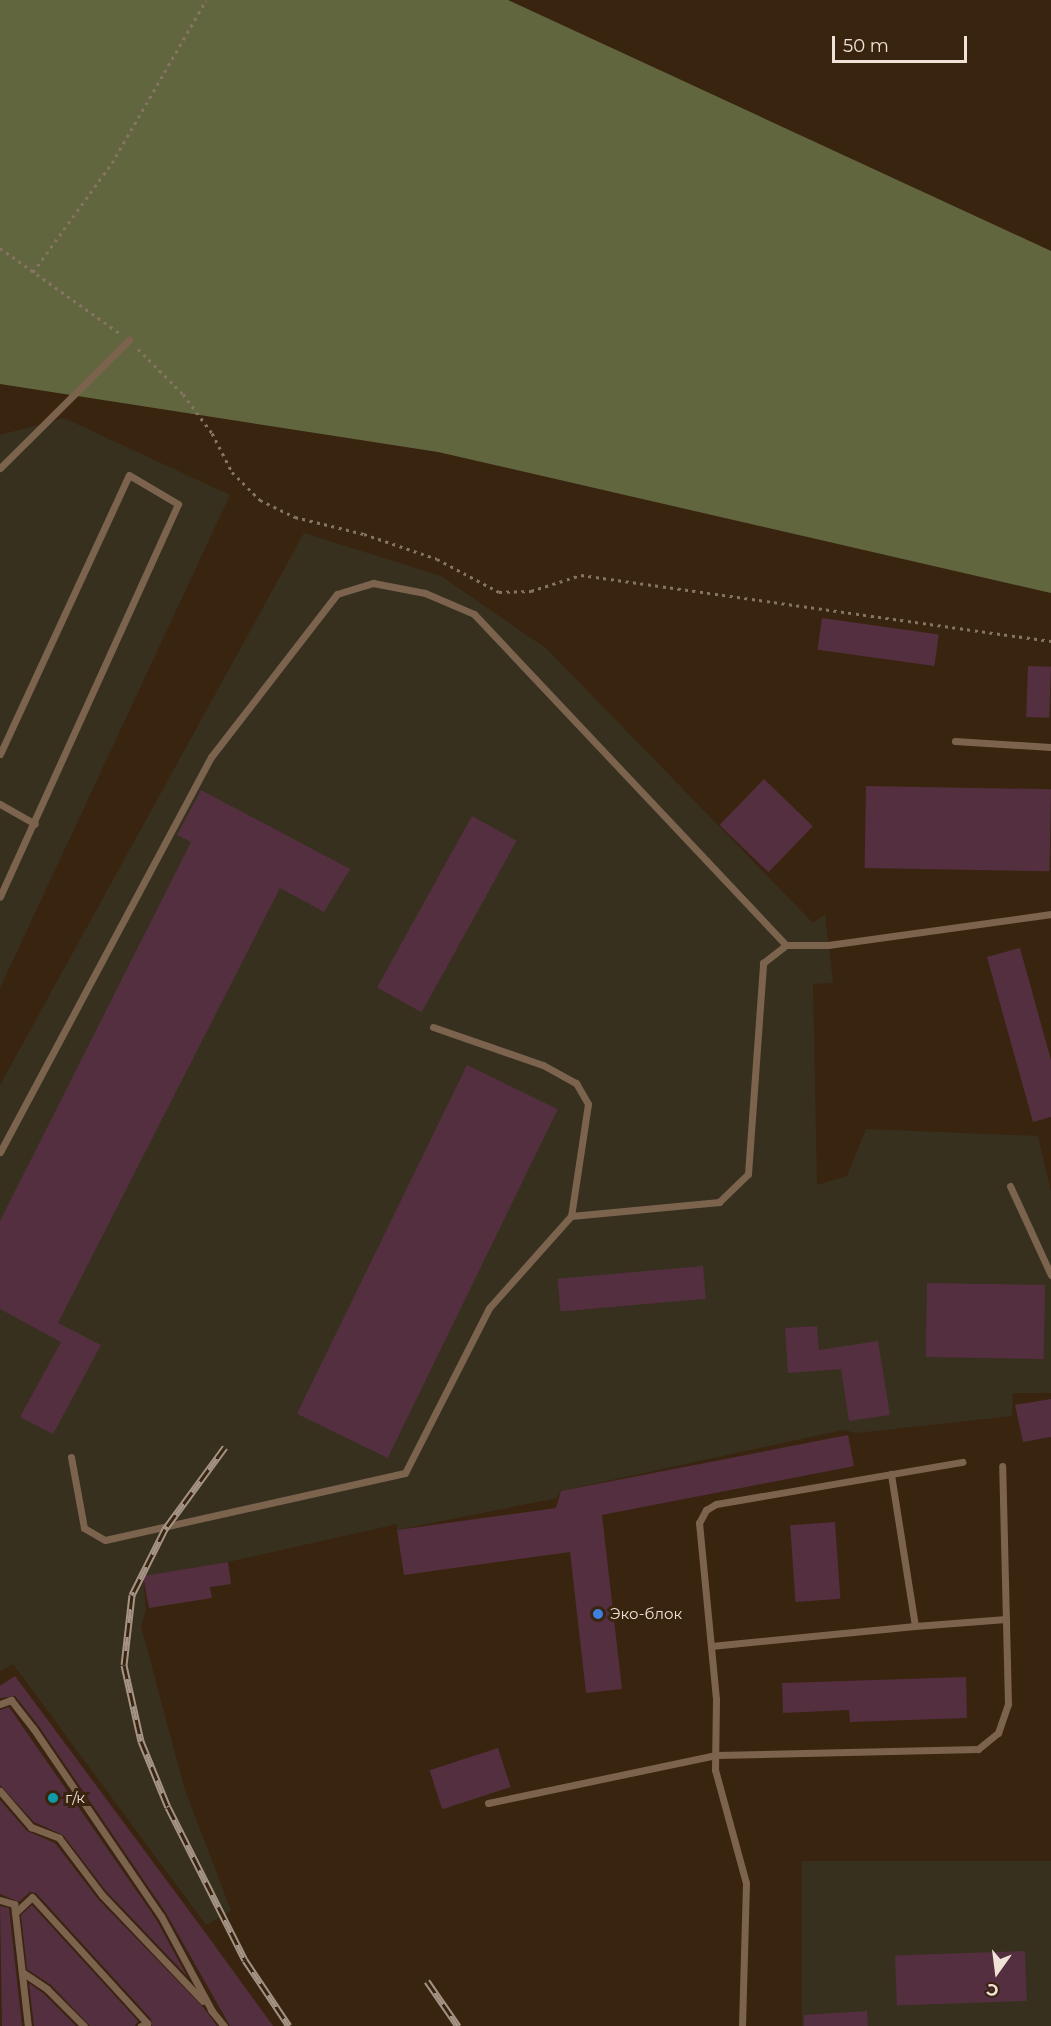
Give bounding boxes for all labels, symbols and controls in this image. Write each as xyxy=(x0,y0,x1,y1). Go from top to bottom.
scale bar xyxy=(835,24,970,62)
text: 50 m xyxy=(843,35,889,57)
place label: Эко-блок xyxy=(610,1605,682,1623)
marker: Эко-блок xyxy=(591,1607,605,1621)
place label: г/к xyxy=(65,1789,85,1807)
marker: г/к xyxy=(46,1791,60,1805)
north arrow xyxy=(967,1942,1027,2002)
text: С xyxy=(985,1979,1000,2001)

